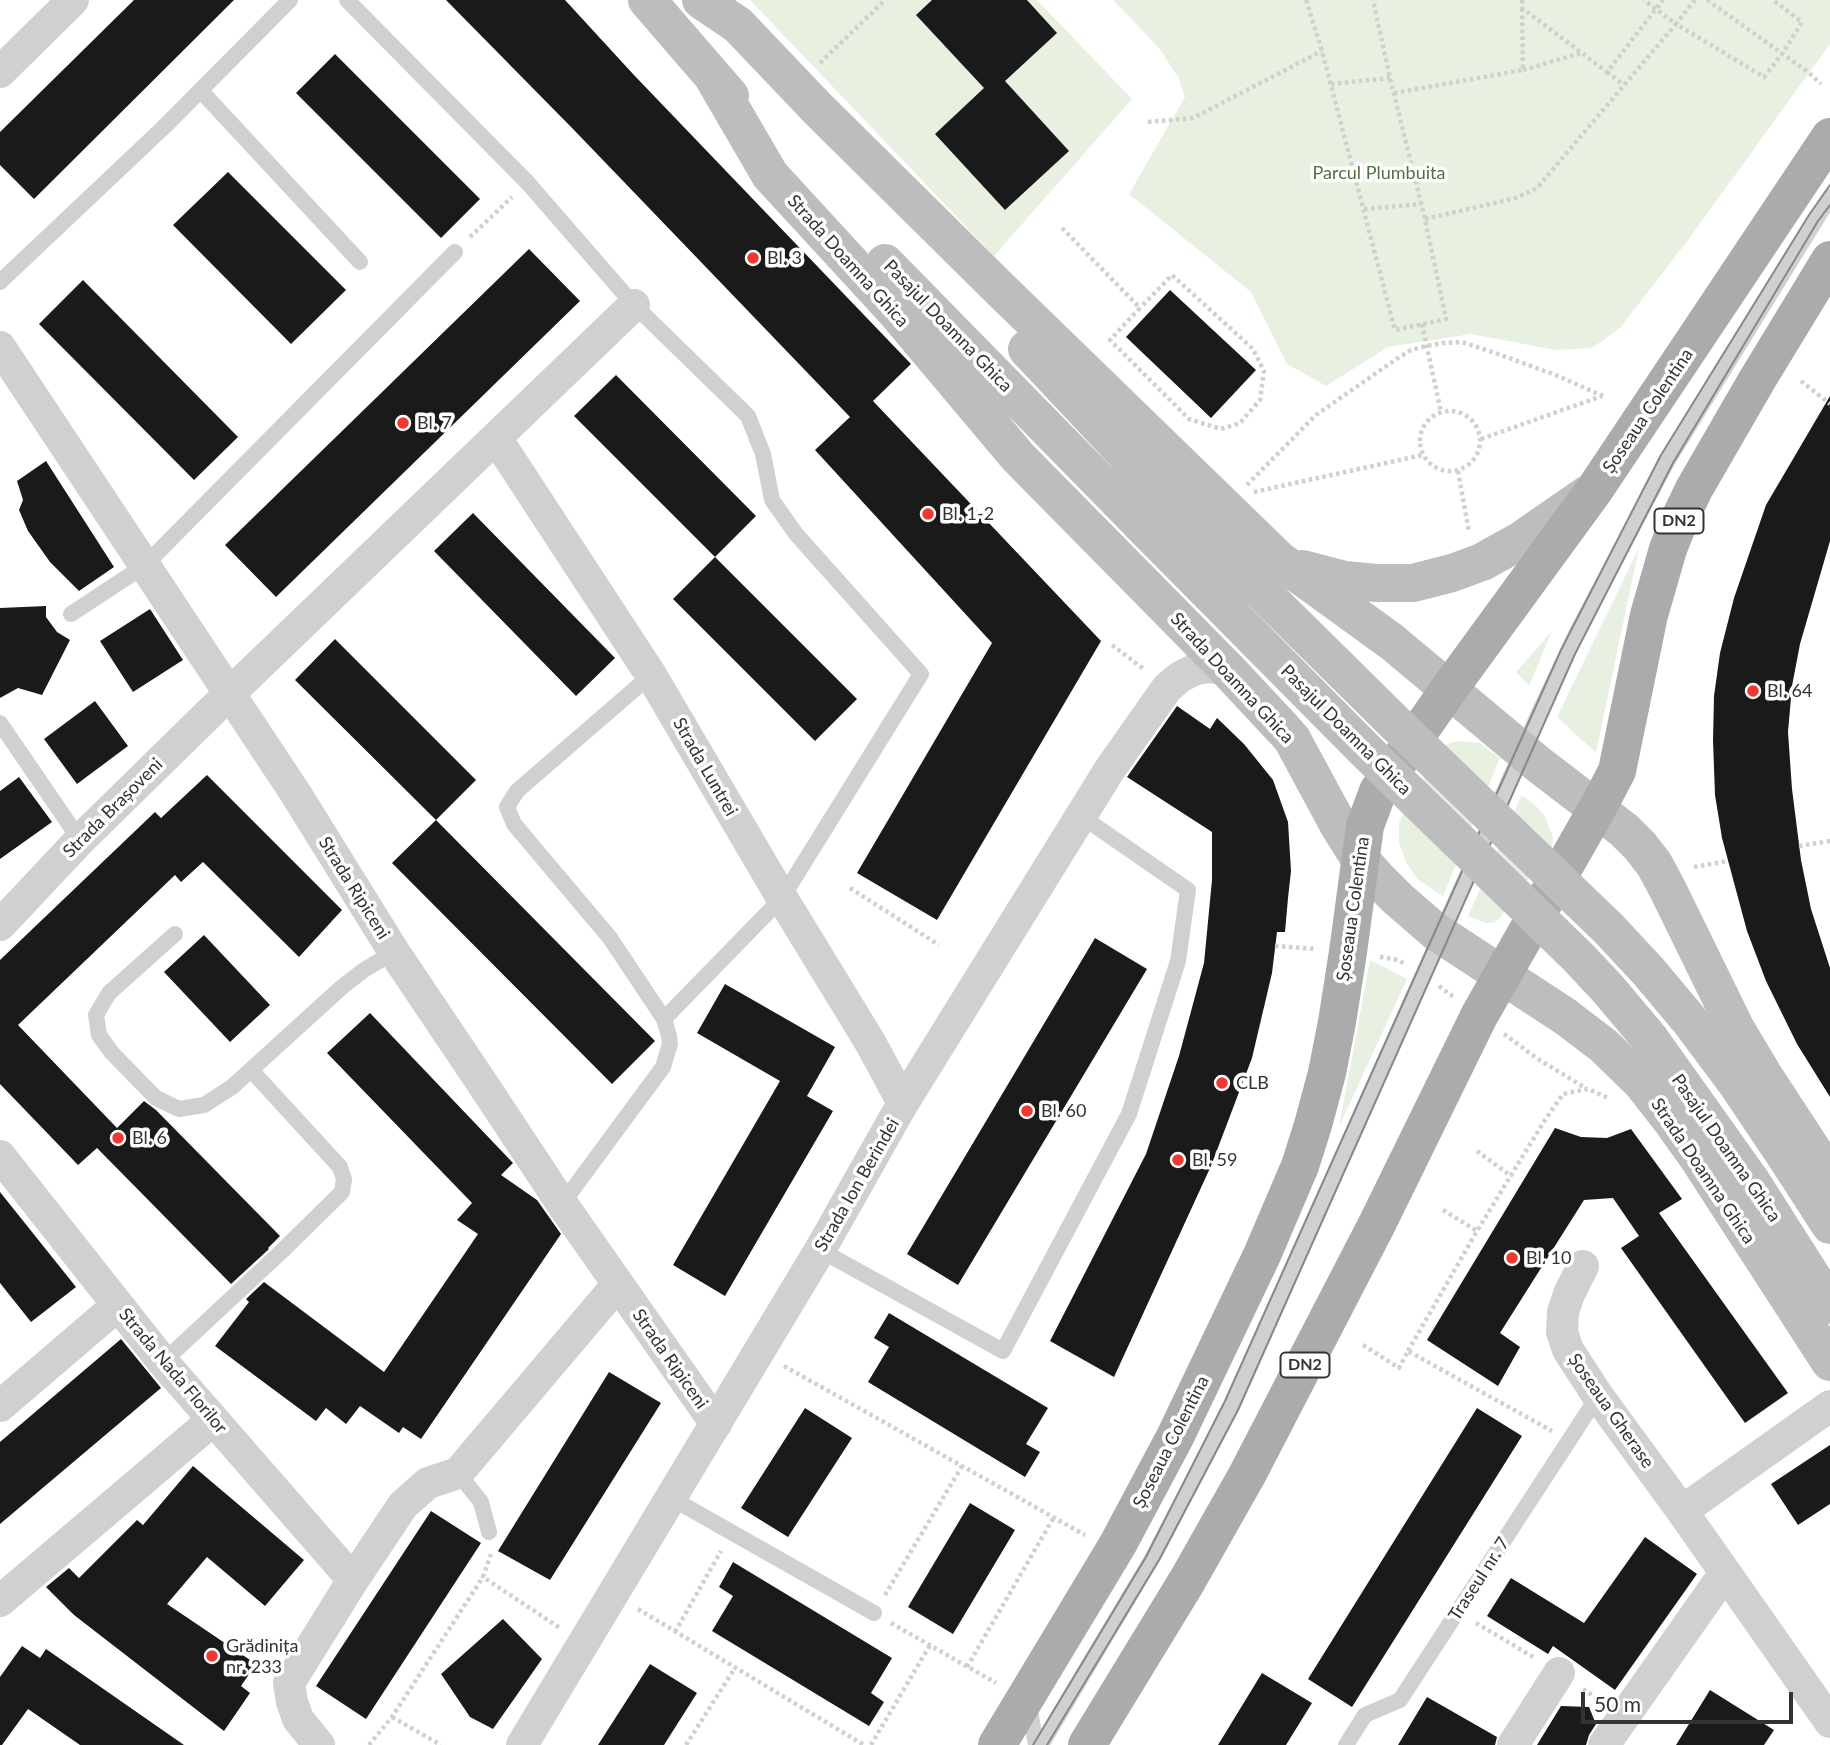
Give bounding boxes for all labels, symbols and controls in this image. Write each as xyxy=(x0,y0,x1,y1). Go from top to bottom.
park label: Parcul Plumbuita xyxy=(1313,162,1445,184)
street label: Strada Doamna Ghica xyxy=(783,190,913,332)
place label: Bl. 3 xyxy=(767,247,802,269)
marker: Bl. 3 xyxy=(745,250,761,266)
street label: Pasajul Doamna Ghica xyxy=(879,255,1017,397)
street label: Șoseaua Colentina xyxy=(1598,345,1698,477)
place label: Bl. 7 xyxy=(417,412,452,434)
marker: Bl. 7 xyxy=(395,415,411,431)
place label: Bl. 1-2 xyxy=(942,503,994,525)
marker: Bl. 1-2 xyxy=(920,506,936,522)
road number: DN2 xyxy=(1654,508,1704,534)
street label: Strada Doamna Ghica xyxy=(1166,608,1298,748)
street label: Pasajul Doamna Ghica xyxy=(1276,660,1416,800)
place label: Bl. 64 xyxy=(1767,680,1812,702)
marker: Bl. 64 xyxy=(1745,683,1761,699)
street label: Strada Luntrei xyxy=(668,714,742,820)
street label: Strada Brașoveni xyxy=(59,754,167,862)
street label: Strada Ripiceni xyxy=(314,833,394,943)
street label: Șoseaua Colentina xyxy=(1332,835,1374,983)
street label: Pasajul Doamna Ghica xyxy=(1667,1070,1785,1226)
place label: CLB xyxy=(1236,1072,1269,1094)
marker: CLB xyxy=(1214,1075,1230,1091)
street label: Strada Doamna Ghica xyxy=(1646,1094,1760,1248)
place label: Bl. 60 xyxy=(1041,1100,1086,1122)
marker: Bl. 60 xyxy=(1019,1103,1035,1119)
street label: Strada Ion Berindei xyxy=(810,1115,904,1255)
place label: Bl. 6 xyxy=(132,1127,167,1149)
marker: Bl. 6 xyxy=(110,1130,126,1146)
place label: Bl. 59 xyxy=(1192,1149,1237,1171)
marker: Bl. 59 xyxy=(1170,1152,1186,1168)
place label: Bl. 10 xyxy=(1526,1247,1571,1269)
marker: Bl. 10 xyxy=(1504,1250,1520,1266)
street label: Strada Nada Florilor xyxy=(114,1304,232,1438)
street label: Strada Ripiceni xyxy=(628,1305,712,1413)
street label: Șoseaua Gherase xyxy=(1563,1350,1659,1472)
road number: DN2 xyxy=(1280,1352,1330,1378)
street label: Șoseaua Colentina xyxy=(1128,1372,1214,1512)
street label: Traseul nr. 7 xyxy=(1444,1533,1514,1625)
place label: Grădinița nr. 233 xyxy=(226,1635,299,1678)
marker: Grădinița nr. 233 xyxy=(204,1648,220,1664)
scale bar xyxy=(1585,1678,1797,1722)
text: 50 m xyxy=(1594,1691,1641,1716)

